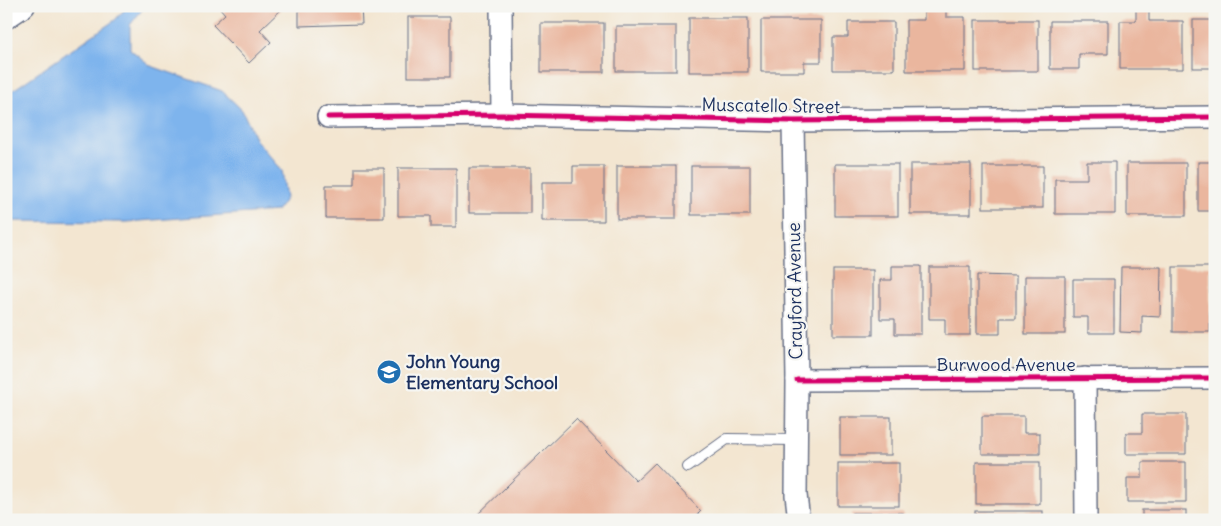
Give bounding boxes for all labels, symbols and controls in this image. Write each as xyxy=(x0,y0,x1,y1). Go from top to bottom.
street label: Muscatello Street xyxy=(702,93,840,118)
street label: Crayford Avenue xyxy=(782,222,807,360)
place label: John Young Elementary School xyxy=(406,350,558,394)
street label: Burwood Avenue xyxy=(936,353,1076,376)
school or university icon: John Young Elementary School xyxy=(376,359,402,385)

